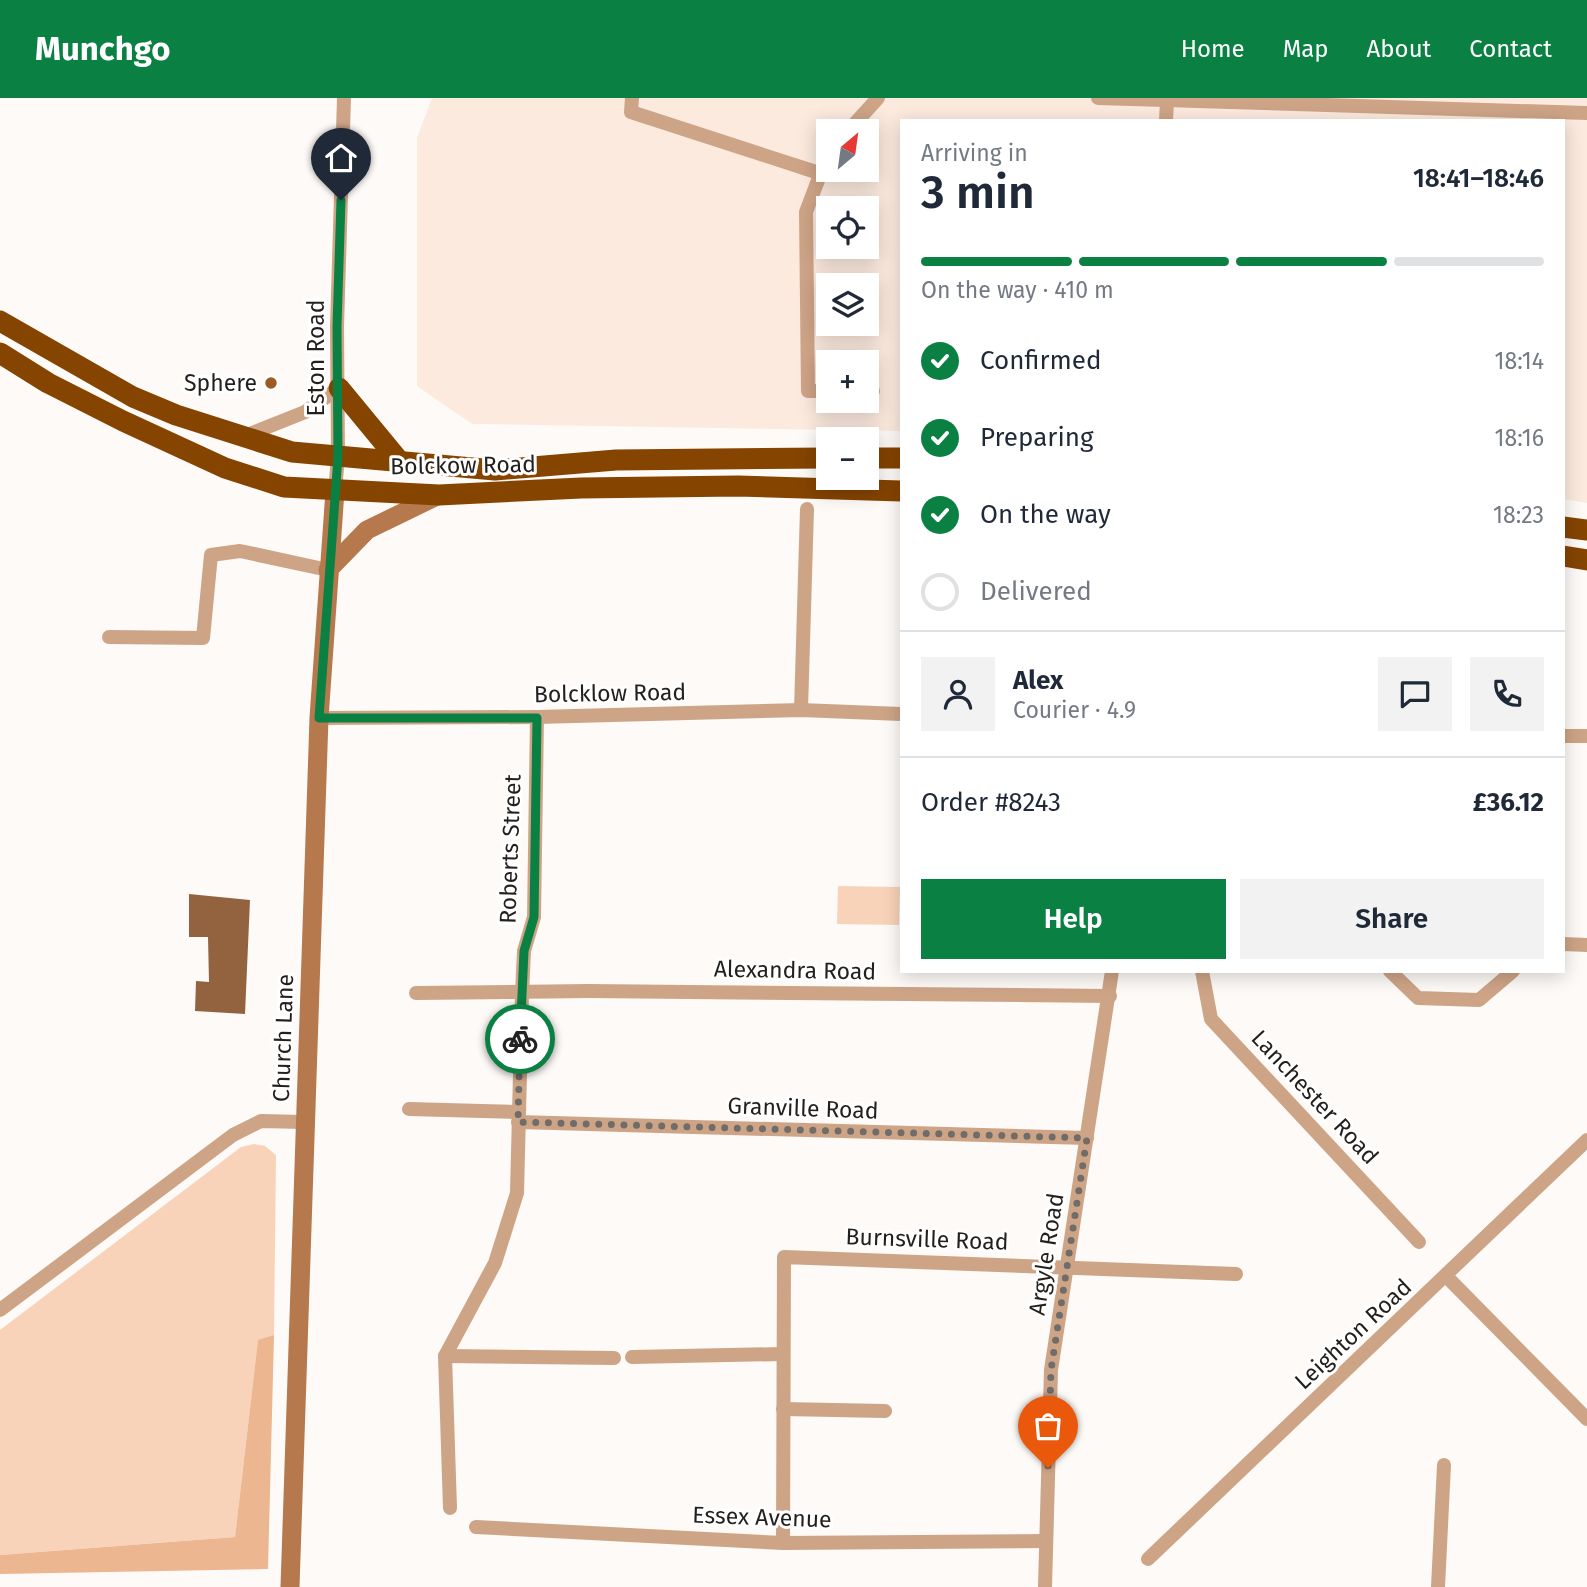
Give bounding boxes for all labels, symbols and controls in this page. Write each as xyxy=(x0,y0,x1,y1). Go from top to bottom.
text: Munchgo xyxy=(35,29,170,69)
text: Home xyxy=(1181,35,1245,63)
text: Map xyxy=(1283,35,1329,63)
text: About xyxy=(1367,35,1431,63)
text: Contact xyxy=(1469,35,1552,63)
north arrow xyxy=(816,119,878,182)
map controls xyxy=(816,119,879,490)
pin xyxy=(311,128,371,200)
icon: home xyxy=(322,139,360,177)
text: Arriving in xyxy=(921,139,1028,167)
text: 18:41–18:46 xyxy=(1413,163,1544,194)
text: 3 min xyxy=(921,165,1035,220)
button: locate xyxy=(816,196,879,259)
button: layers xyxy=(816,273,879,336)
text: On the way · 410 m xyxy=(921,276,1114,304)
street label: Eston Road xyxy=(302,300,330,416)
icon: check xyxy=(921,342,959,380)
text: Confirmed xyxy=(980,345,1101,376)
text: 18:14 xyxy=(1495,347,1544,375)
button: + xyxy=(816,350,879,413)
place label: Sphere xyxy=(184,369,257,397)
marker: Sphere xyxy=(263,375,279,391)
icon: check xyxy=(921,419,959,457)
text: Preparing xyxy=(980,422,1093,453)
text: 18:16 xyxy=(1495,424,1544,452)
button: − xyxy=(816,427,879,490)
street label: Bolckow Road xyxy=(390,450,536,480)
icon: check xyxy=(921,496,959,534)
text: On the way xyxy=(980,499,1111,530)
text: 18:23 xyxy=(1493,501,1544,529)
text: Delivered xyxy=(980,576,1092,607)
button: person xyxy=(921,657,995,731)
button: chat xyxy=(1378,657,1452,731)
button: phone xyxy=(1470,657,1544,731)
text: Alex xyxy=(1013,665,1063,696)
street label: Bolcklow Road xyxy=(534,678,686,708)
text: Courier · 4.9 xyxy=(1013,696,1136,724)
street label: Roberts Street xyxy=(493,773,527,924)
text: Order #8243 xyxy=(921,787,1061,818)
text: £36.12 xyxy=(1473,787,1544,818)
button: Help xyxy=(921,879,1226,959)
button: Share xyxy=(1240,879,1544,959)
street label: Alexandra Road xyxy=(714,955,876,985)
street label: Church Lane xyxy=(267,974,299,1102)
courier xyxy=(485,1004,555,1074)
icon: bike xyxy=(501,1020,539,1058)
street label: Lanchester Road xyxy=(1246,1024,1384,1170)
street label: Granville Road xyxy=(727,1091,879,1125)
street label: Argyle Road xyxy=(1023,1191,1069,1317)
street label: Burnsville Road xyxy=(845,1222,1009,1256)
street label: Leighton Road xyxy=(1289,1273,1417,1395)
pin xyxy=(1018,1396,1078,1468)
icon: bag xyxy=(1029,1407,1067,1445)
street label: Essex Avenue xyxy=(692,1501,832,1533)

